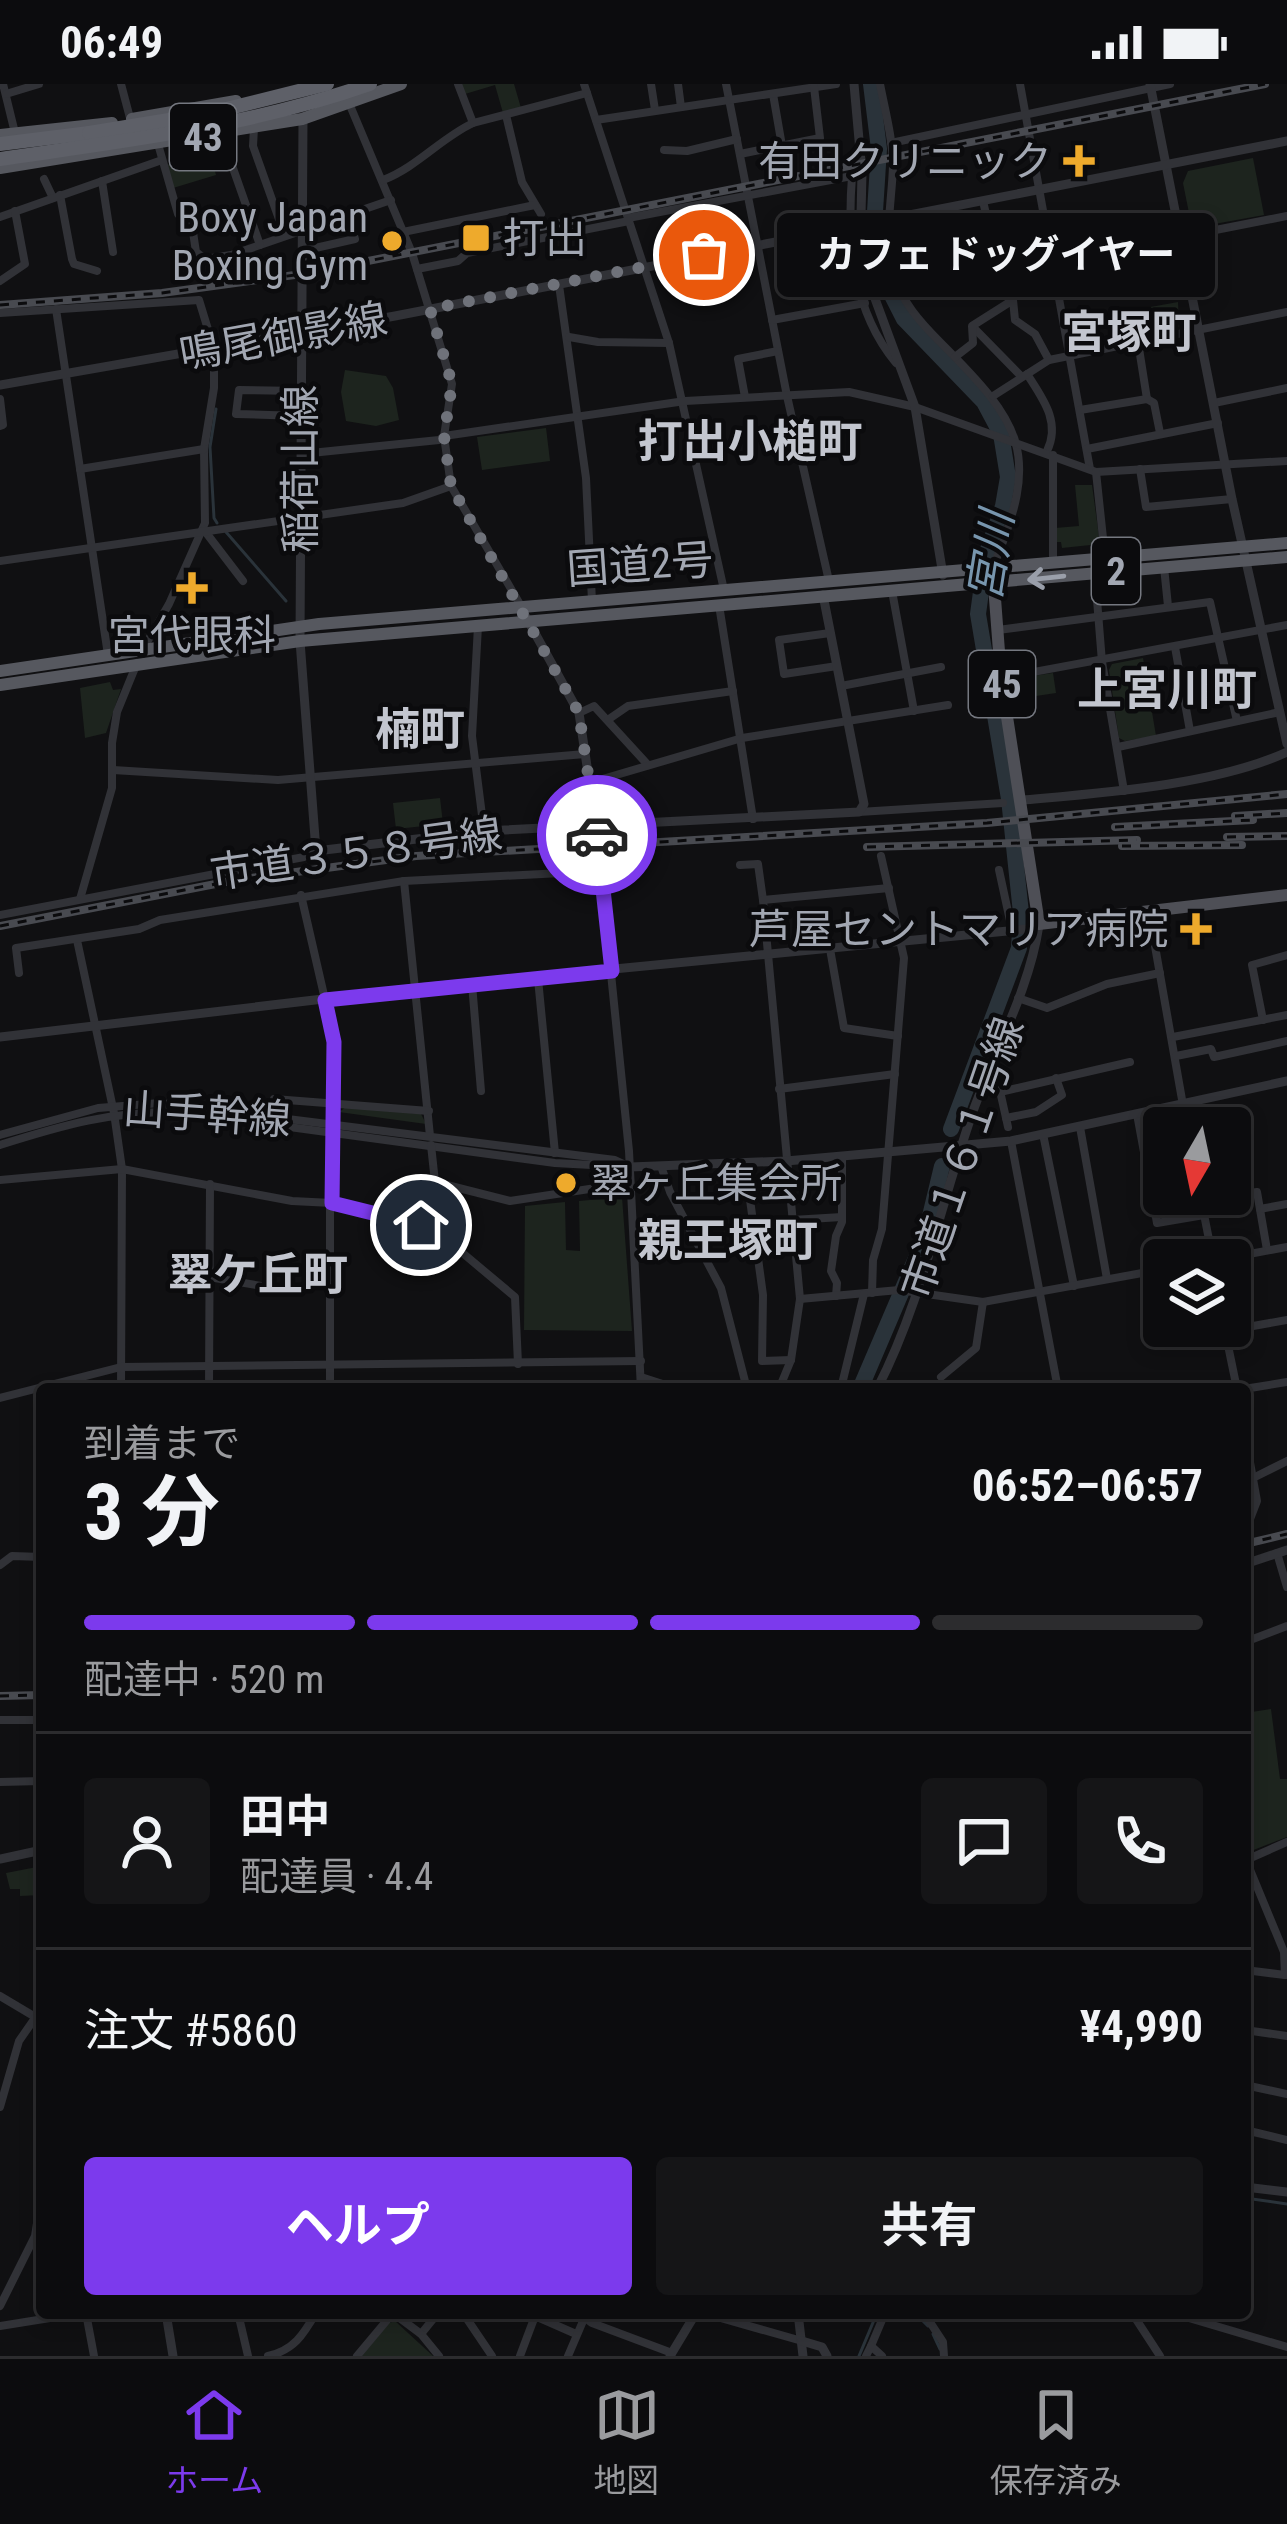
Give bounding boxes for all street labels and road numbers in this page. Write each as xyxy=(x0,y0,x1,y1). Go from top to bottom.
road number: 43 xyxy=(170,104,236,170)
street label: 鳴尾御影線 xyxy=(175,294,391,379)
street label: 稲荷山線 xyxy=(276,385,325,553)
street label: 国道2号 xyxy=(565,535,715,594)
road number: 2 xyxy=(1092,538,1140,604)
road number: 45 xyxy=(969,651,1035,717)
street label: 市道３５８号線 xyxy=(207,809,505,898)
street label: 市道１６１号線 xyxy=(891,1011,1033,1305)
street label: 山手幹線 xyxy=(121,1084,292,1145)

